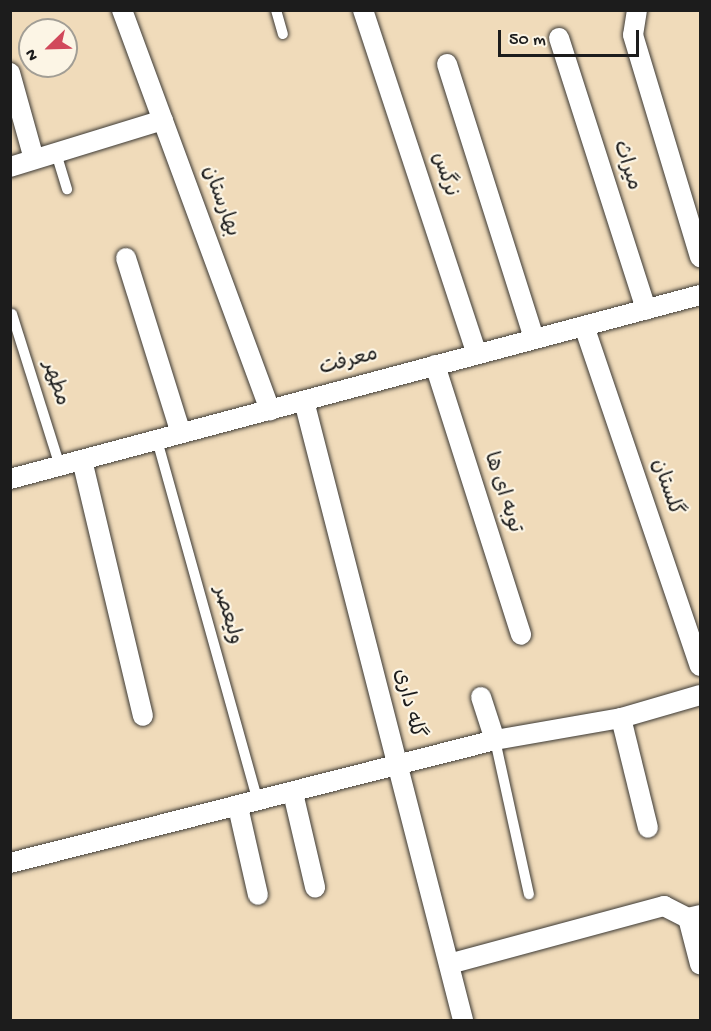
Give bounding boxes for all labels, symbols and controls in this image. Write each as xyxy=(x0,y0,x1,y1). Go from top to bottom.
north arrow xyxy=(18,18,78,78)
scale bar xyxy=(501,18,642,56)
text: 50 m xyxy=(509,30,546,51)
text: N xyxy=(22,46,44,63)
street label: میراث xyxy=(605,138,645,194)
street label: نرگس xyxy=(424,150,462,200)
street label: بهارستان xyxy=(195,163,243,241)
street label: معرفت xyxy=(317,343,381,383)
street label: مطهر xyxy=(35,358,73,410)
street label: توبه ای ها xyxy=(476,449,526,537)
street label: گلستان xyxy=(644,456,686,520)
street label: ولیعصر xyxy=(206,584,246,648)
street label: گله داری xyxy=(386,666,428,742)

